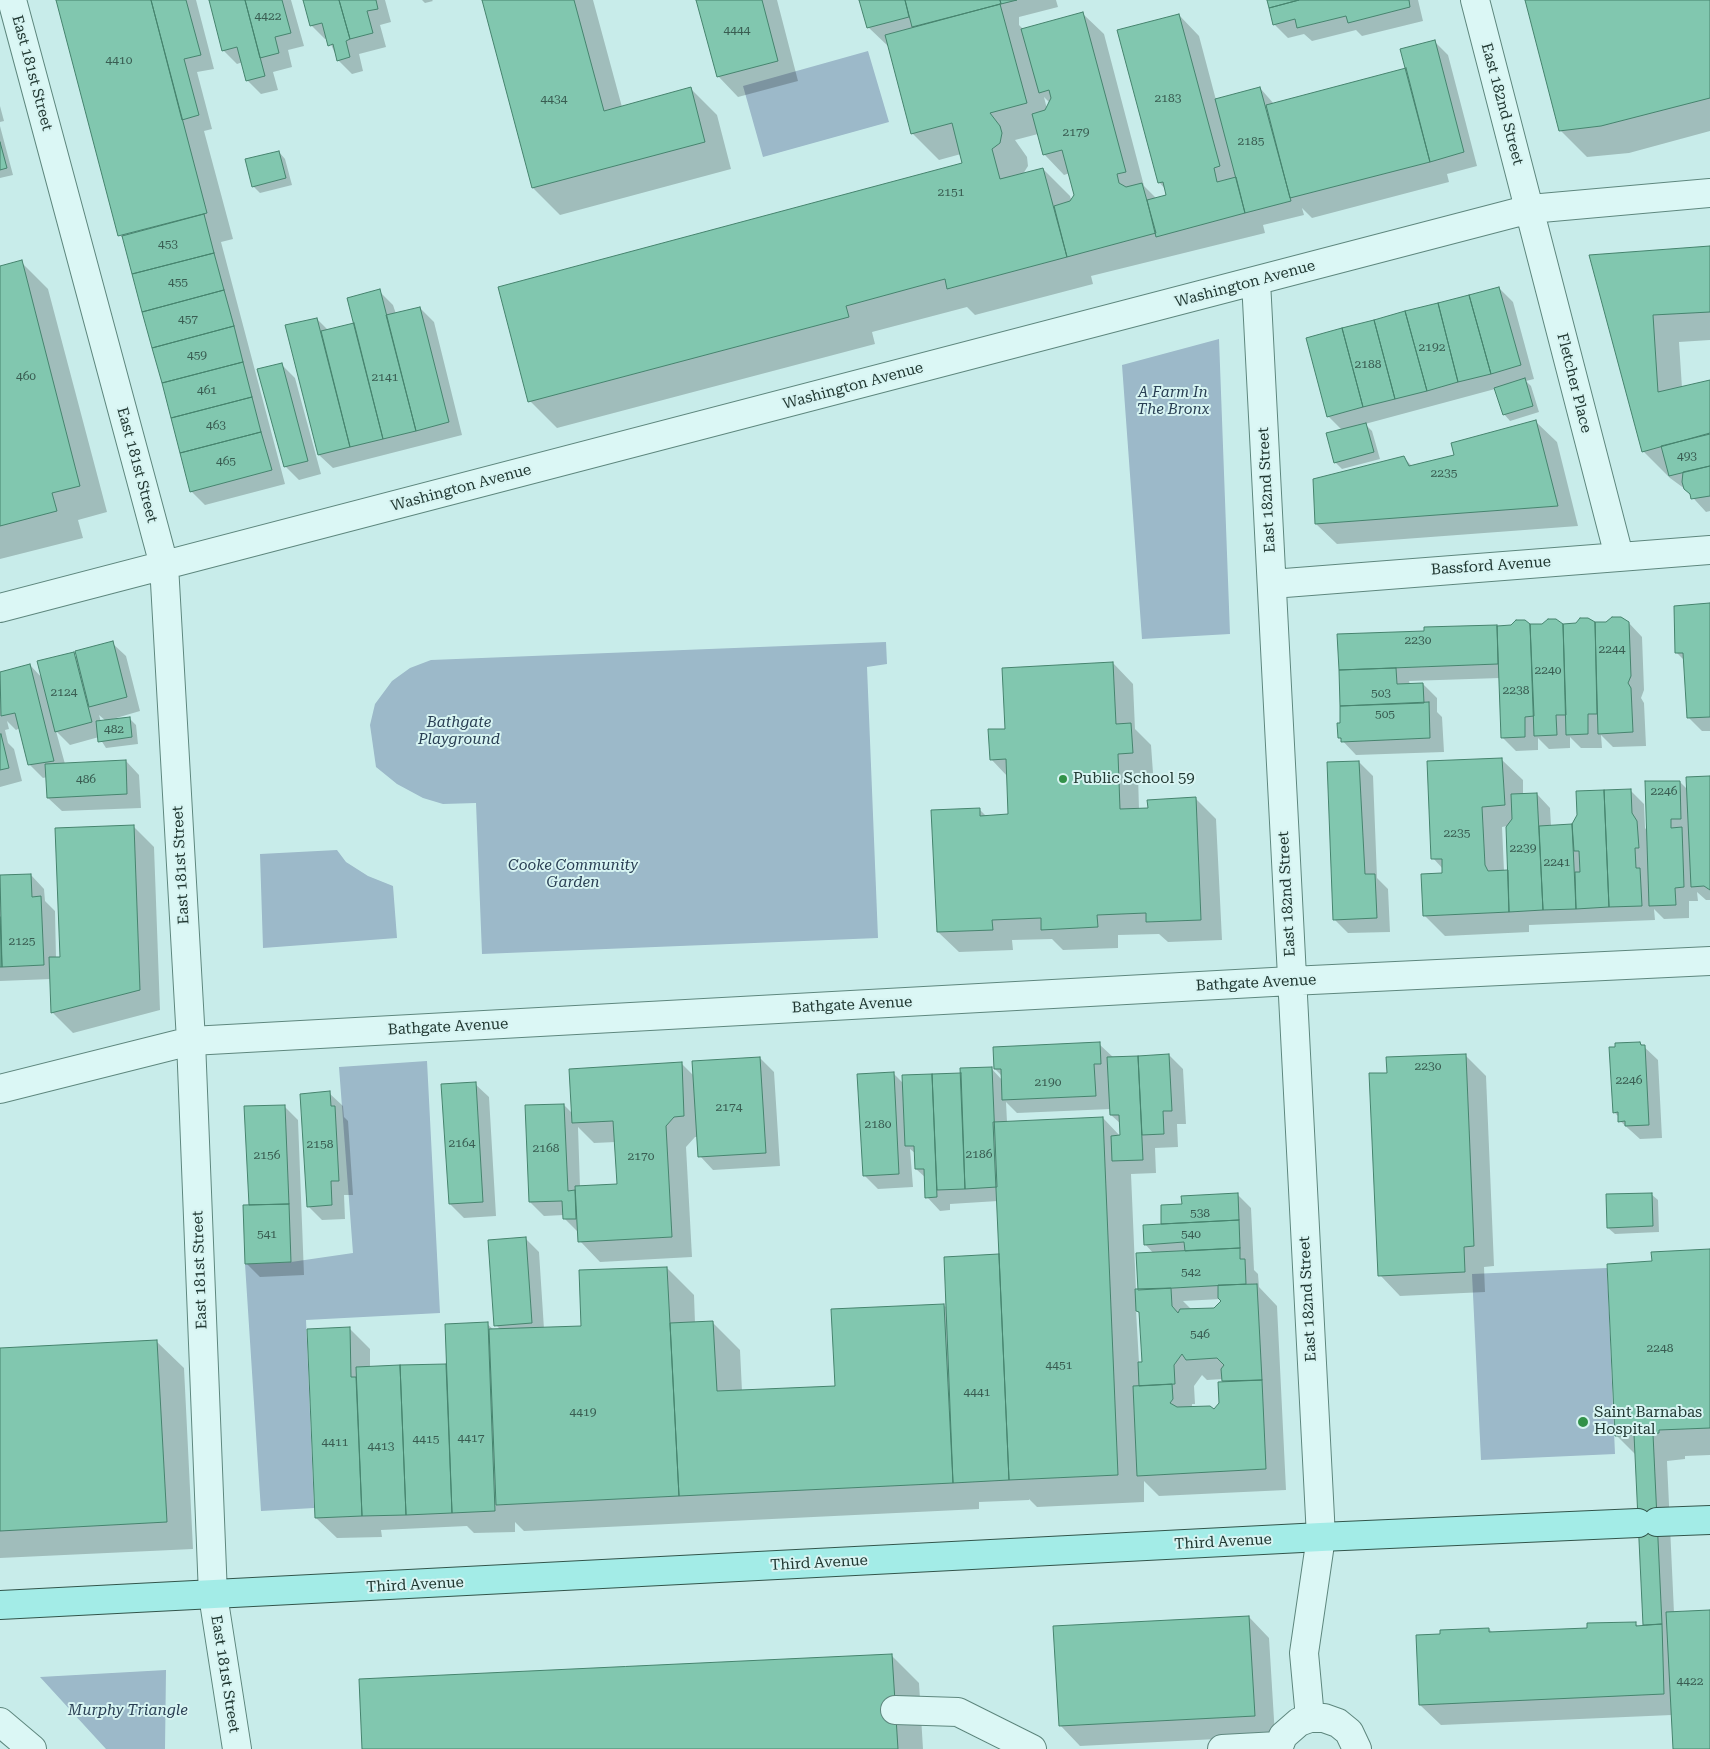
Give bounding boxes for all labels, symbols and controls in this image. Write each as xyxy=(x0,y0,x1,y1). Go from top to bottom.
house number: 4422 xyxy=(255,9,281,23)
street label: East 181st Street xyxy=(8,13,56,133)
house number: 4444 xyxy=(724,23,750,37)
street label: East 182nd Street xyxy=(1477,41,1527,167)
house number: 4410 xyxy=(106,53,132,67)
house number: 2183 xyxy=(1155,91,1181,105)
house number: 4434 xyxy=(541,92,567,106)
house number: 2179 xyxy=(1063,125,1089,139)
house number: 2185 xyxy=(1238,134,1264,148)
house number: 2151 xyxy=(938,185,964,199)
house number: 453 xyxy=(158,237,178,251)
street label: Washington Avenue xyxy=(1173,257,1317,311)
house number: 455 xyxy=(168,275,188,289)
house number: 457 xyxy=(178,312,198,326)
street label: Fletcher Place xyxy=(1553,331,1595,435)
house number: 2192 xyxy=(1419,340,1445,354)
house number: 459 xyxy=(187,348,207,362)
house number: 2188 xyxy=(1355,357,1381,371)
street label: Washington Avenue xyxy=(781,359,925,413)
house number: 460 xyxy=(16,369,36,383)
house number: 2141 xyxy=(372,370,398,384)
house number: 461 xyxy=(197,383,217,397)
park label: A Farm In The Bronx xyxy=(1137,384,1209,419)
street label: East 181st Street xyxy=(113,405,161,525)
house number: 463 xyxy=(206,418,226,432)
street label: East 182nd Street xyxy=(1255,427,1279,553)
house number: 493 xyxy=(1677,449,1697,463)
house number: 465 xyxy=(216,454,236,468)
street label: Washington Avenue xyxy=(389,461,533,515)
house number: 2235 xyxy=(1431,466,1457,480)
street label: Bassford Avenue xyxy=(1430,553,1552,579)
house number: 2230 xyxy=(1405,633,1431,647)
house number: 2244 xyxy=(1599,642,1625,656)
house number: 2240 xyxy=(1535,663,1561,677)
house number: 2238 xyxy=(1503,683,1529,697)
house number: 2124 xyxy=(51,685,77,699)
house number: 503 xyxy=(1371,686,1391,700)
house number: 505 xyxy=(1375,707,1395,721)
park label: Bathgate Playground xyxy=(418,714,500,749)
house number: 482 xyxy=(104,722,124,736)
place label: Public School 59 xyxy=(1073,770,1195,788)
house number: 486 xyxy=(76,772,96,786)
marker: Public School 59 xyxy=(1057,773,1069,785)
house number: 2246 xyxy=(1651,784,1677,798)
street label: East 181st Street xyxy=(169,805,193,925)
house number: 2235 xyxy=(1444,826,1470,840)
street label: East 182nd Street xyxy=(1275,831,1299,957)
house number: 2239 xyxy=(1510,841,1536,855)
house number: 2241 xyxy=(1544,855,1570,869)
park label: Cooke Community Garden xyxy=(508,857,638,892)
house number: 2125 xyxy=(9,934,35,948)
street label: Bathgate Avenue xyxy=(1195,971,1317,995)
street label: Bathgate Avenue xyxy=(791,993,913,1017)
street label: Bathgate Avenue xyxy=(387,1015,509,1039)
house number: 2230 xyxy=(1415,1059,1441,1073)
house number: 2246 xyxy=(1616,1073,1642,1087)
house number: 2190 xyxy=(1035,1075,1061,1089)
house number: 2174 xyxy=(716,1100,742,1114)
house number: 2180 xyxy=(865,1117,891,1131)
house number: 2164 xyxy=(449,1136,475,1150)
house number: 2158 xyxy=(307,1137,333,1151)
house number: 2168 xyxy=(533,1141,559,1155)
house number: 2186 xyxy=(966,1147,992,1161)
house number: 2156 xyxy=(254,1148,280,1162)
house number: 2170 xyxy=(628,1149,654,1163)
house number: 538 xyxy=(1190,1206,1210,1220)
street label: East 181st Street xyxy=(189,1210,211,1330)
house number: 541 xyxy=(257,1227,277,1241)
house number: 540 xyxy=(1181,1227,1201,1241)
street label: East 182nd Street xyxy=(1296,1236,1320,1362)
house number: 542 xyxy=(1181,1265,1201,1279)
house number: 546 xyxy=(1190,1327,1210,1341)
house number: 2248 xyxy=(1647,1341,1673,1355)
house number: 4451 xyxy=(1046,1358,1072,1372)
house number: 4441 xyxy=(964,1385,990,1399)
place label: Saint Barnabas Hospital xyxy=(1594,1404,1702,1439)
house number: 4419 xyxy=(570,1405,596,1419)
marker: Saint Barnabas Hospital xyxy=(1576,1415,1590,1429)
house number: 4417 xyxy=(458,1431,484,1445)
house number: 4415 xyxy=(413,1432,439,1446)
house number: 4411 xyxy=(322,1435,348,1449)
house number: 4413 xyxy=(368,1439,394,1453)
street label: Third Avenue xyxy=(1174,1530,1272,1554)
street label: Third Avenue xyxy=(770,1551,868,1575)
street label: Third Avenue xyxy=(366,1573,464,1597)
street label: East 181st Street xyxy=(207,1614,243,1734)
house number: 4422 xyxy=(1677,1674,1703,1688)
park label: Murphy Triangle xyxy=(68,1702,188,1720)

